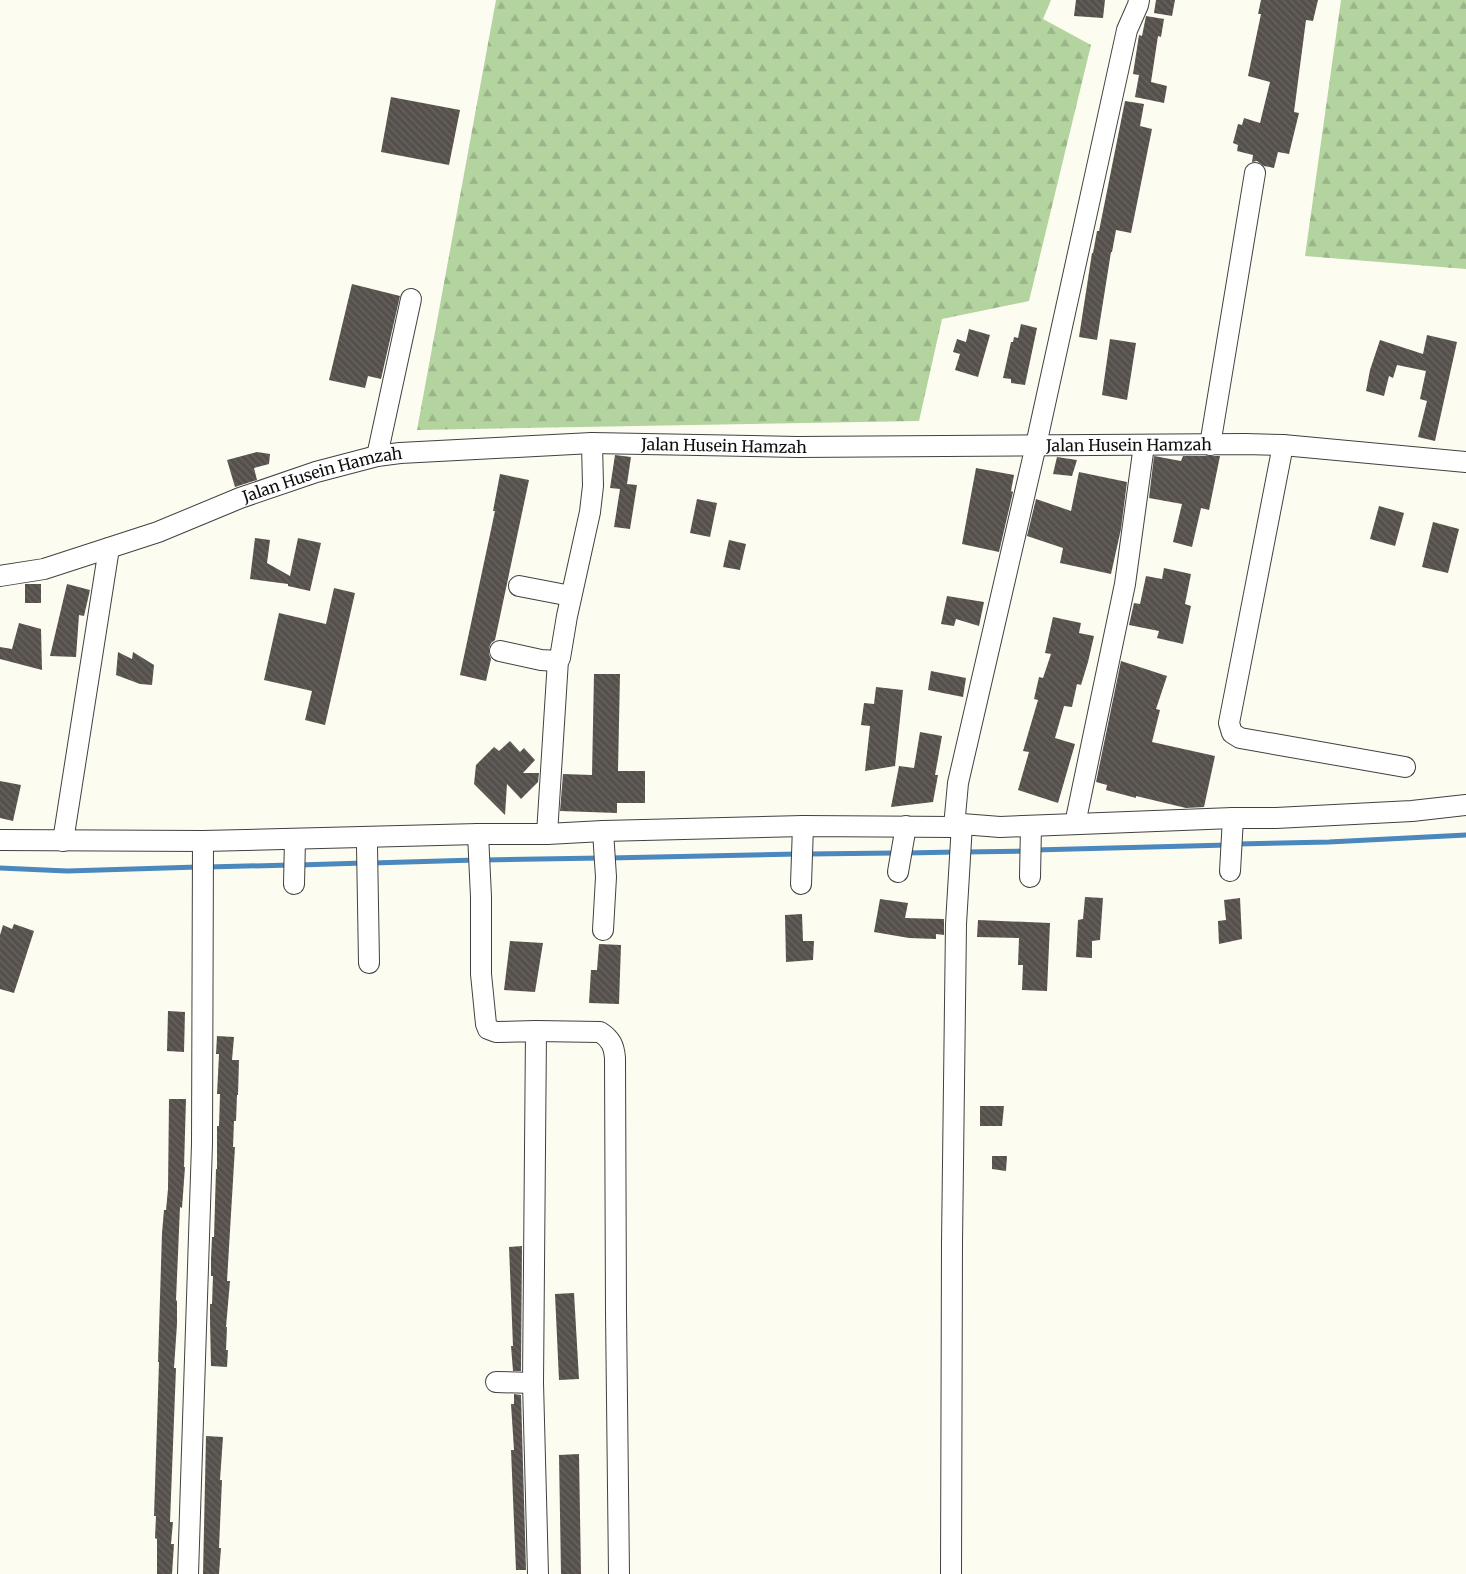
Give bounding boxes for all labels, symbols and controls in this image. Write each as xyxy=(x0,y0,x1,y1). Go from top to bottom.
street label: Jalan Husein Hamzah xyxy=(640,434,807,457)
street label: Jalan Husein Hamzah xyxy=(1045,434,1212,455)
street label: Jalan Husein Hamzah xyxy=(239,443,404,507)

